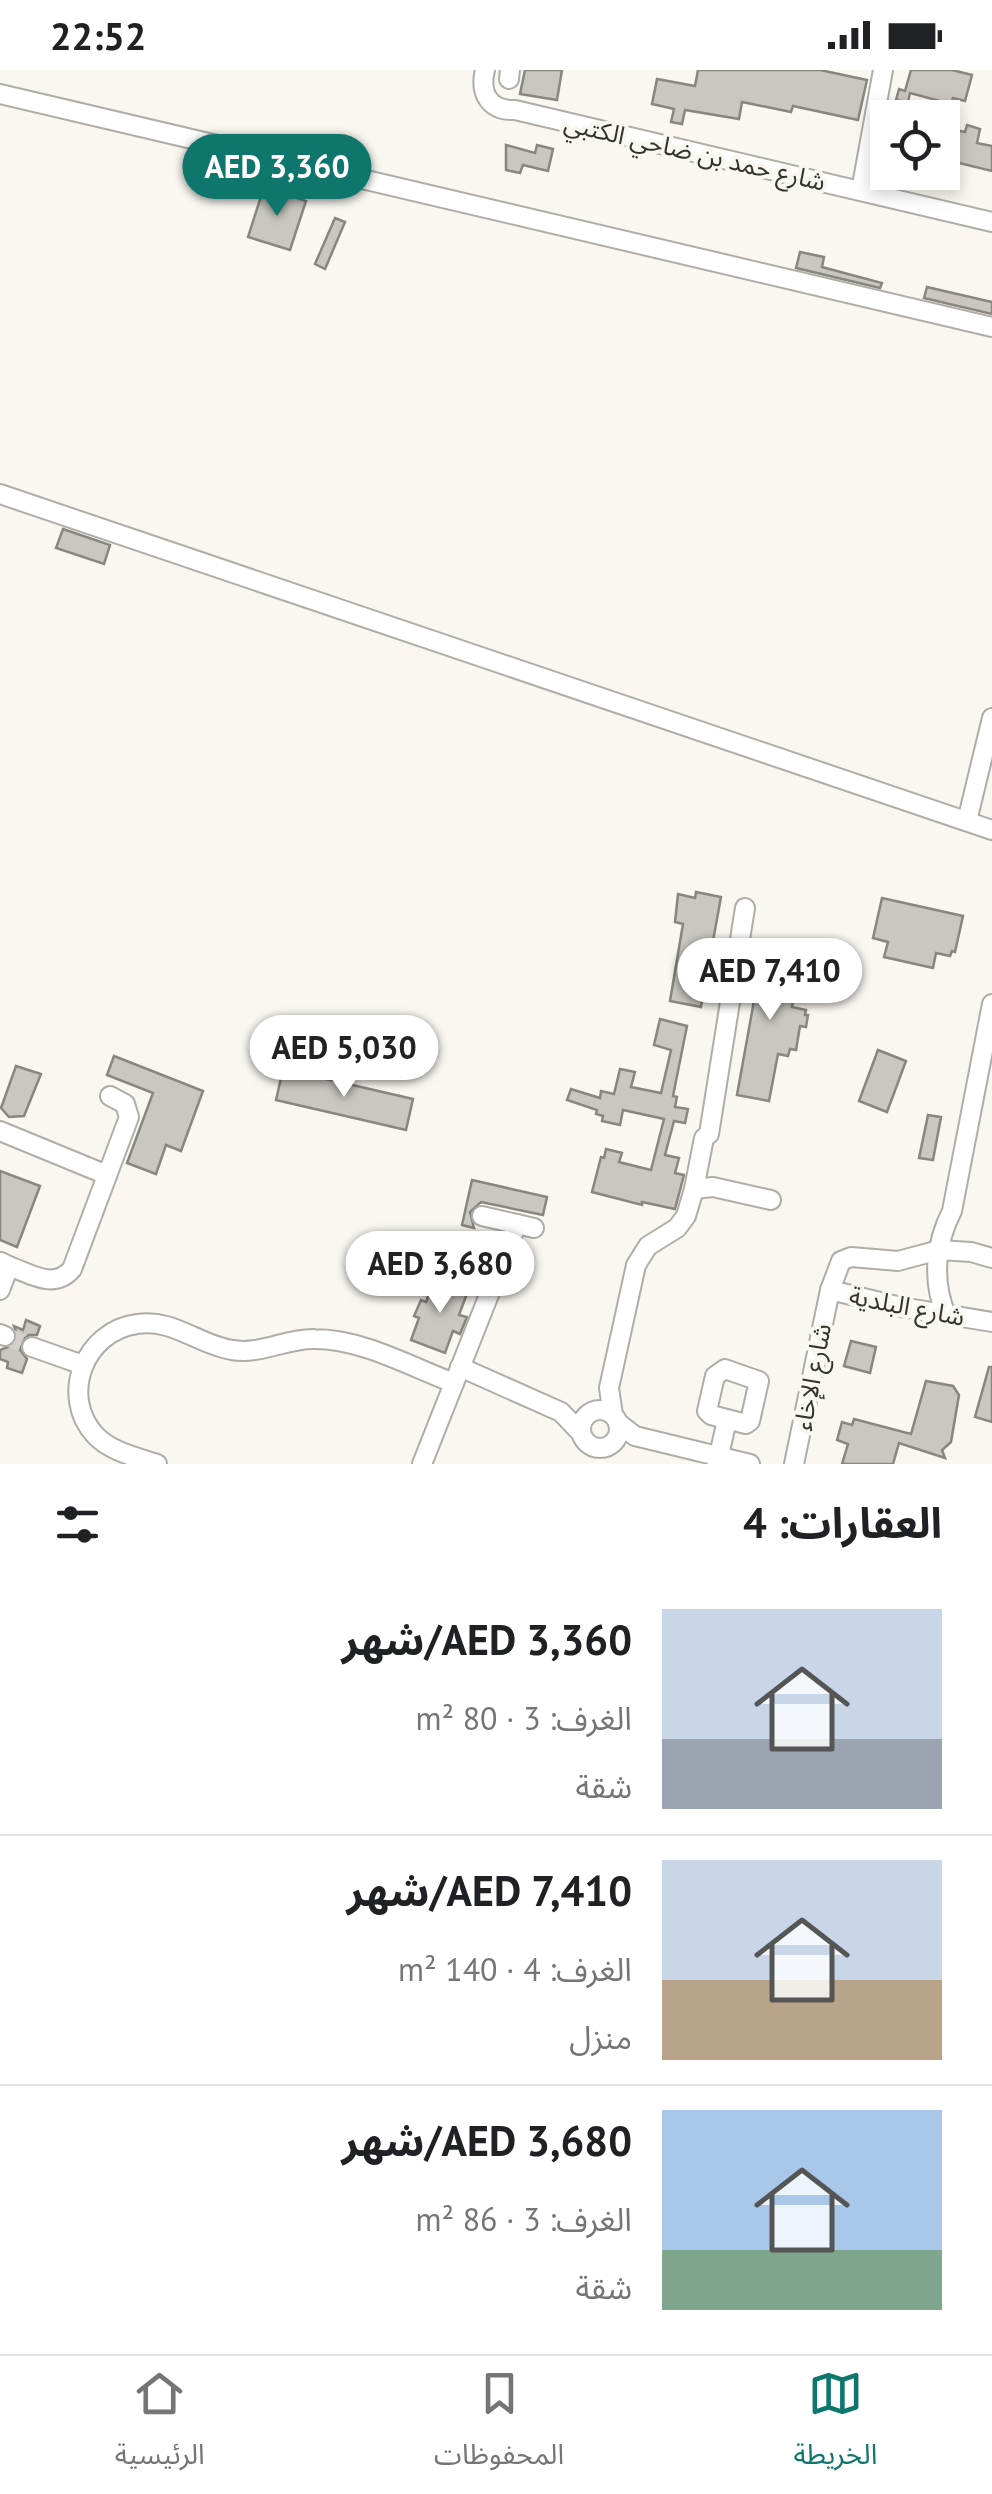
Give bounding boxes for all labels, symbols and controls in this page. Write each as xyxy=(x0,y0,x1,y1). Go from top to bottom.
text: 22:52 xyxy=(50,11,146,60)
map controls xyxy=(870,100,960,190)
button: locate xyxy=(870,100,960,190)
street label: شارع حمد بن ضاحي الكتبي xyxy=(560,106,829,201)
pin: AED 3,360 xyxy=(163,134,391,219)
text: AED 3,360 xyxy=(204,145,350,187)
pin: AED 7,410 xyxy=(656,938,884,1023)
text: AED 7,410 xyxy=(699,949,841,991)
pin: AED 5,030 xyxy=(230,1015,458,1100)
text: AED 5,030 xyxy=(271,1026,417,1068)
pin: AED 3,680 xyxy=(326,1231,554,1316)
text: AED 3,680 xyxy=(367,1242,513,1284)
street label: شارع البلدية xyxy=(846,1279,967,1336)
street label: شارع الإخاء xyxy=(786,1321,841,1434)
text: العقارات: 4 xyxy=(743,1495,942,1550)
icon: filters xyxy=(50,1497,105,1552)
text: AED 3,360/شهر xyxy=(342,1612,632,1667)
icon: home xyxy=(742,1649,862,1769)
text: الغرف: 3 · 80 m² xyxy=(416,1697,632,1739)
text: شقة xyxy=(576,1765,632,1807)
text: AED 7,410/شهر xyxy=(347,1863,632,1918)
icon: home xyxy=(742,1900,862,2020)
text: الغرف: 4 · 140 m² xyxy=(398,1948,632,1990)
text: منزل xyxy=(569,2016,632,2058)
text: AED 3,680/شهر xyxy=(342,2113,632,2168)
icon: home xyxy=(742,2150,862,2270)
text: الغرف: 3 · 86 m² xyxy=(416,2198,632,2240)
text: شقة xyxy=(576,2266,632,2308)
tab: الرئيسية xyxy=(115,2366,205,2485)
tab: المحفوظات xyxy=(434,2366,564,2485)
tab: الخريطة xyxy=(793,2366,877,2485)

